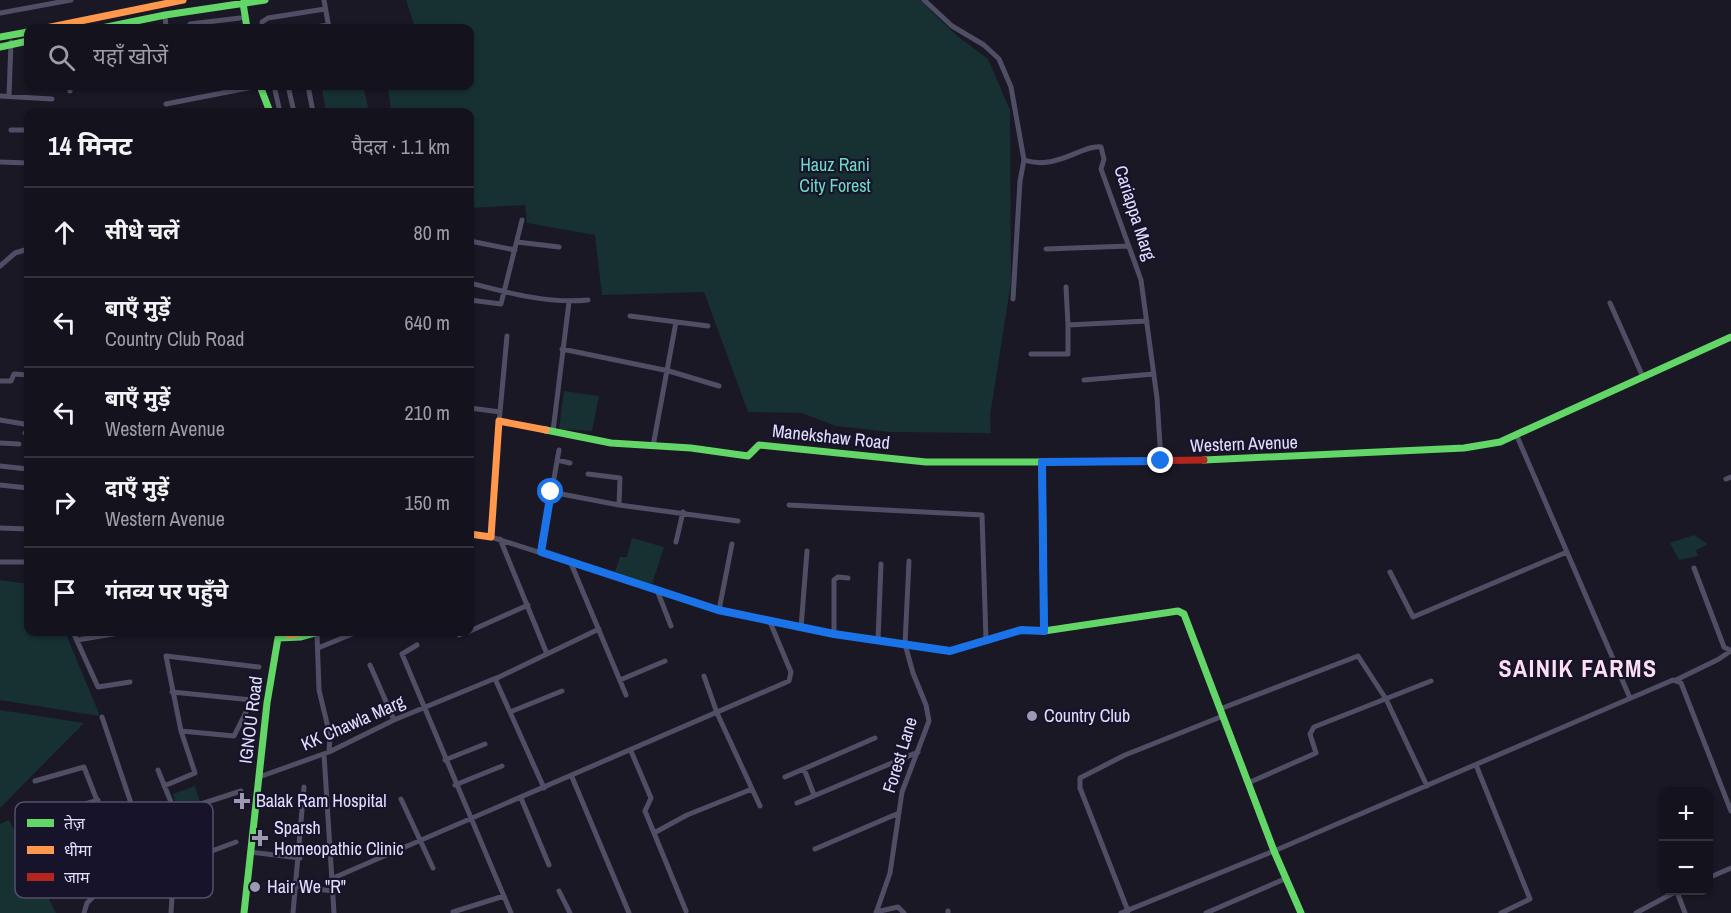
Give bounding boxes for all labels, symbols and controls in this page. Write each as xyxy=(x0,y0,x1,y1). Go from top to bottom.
search box xyxy=(24,24,474,90)
icon: search xyxy=(45,41,78,74)
text: यहाँ खोजें xyxy=(93,41,168,71)
text: 14 मिनट xyxy=(48,128,132,163)
text: पैदल · 1.1 km xyxy=(352,133,450,160)
park label: Hauz Rani City Forest xyxy=(799,152,871,198)
street label: Cariappa Marg xyxy=(1108,162,1163,264)
icon: ahead xyxy=(48,216,81,249)
text: सीधे चलें xyxy=(105,216,179,246)
text: 80 m xyxy=(414,219,450,246)
text: बाएँ मुड़ें xyxy=(105,293,170,323)
icon: left xyxy=(48,306,81,339)
text: 640 m xyxy=(404,309,450,336)
text: Country Club Road xyxy=(105,325,244,352)
text: बाएँ मुड़ें xyxy=(105,383,170,413)
icon: left xyxy=(48,396,81,429)
text: 210 m xyxy=(404,399,450,426)
text: Western Avenue xyxy=(105,415,225,442)
street label: Manekshaw Road xyxy=(771,418,891,455)
street label: Western Avenue xyxy=(1190,429,1298,458)
route end xyxy=(1147,447,1173,473)
text: दाएँ मुड़ें xyxy=(105,473,169,503)
route start xyxy=(537,478,563,504)
icon: right xyxy=(48,486,81,519)
text: 150 m xyxy=(404,489,450,516)
text: Western Avenue xyxy=(105,505,225,532)
icon: arrive xyxy=(48,576,81,609)
text: गंतव्य पर पहुँचे xyxy=(105,576,228,606)
district label: SAINIK FARMS xyxy=(1498,652,1658,684)
street label: IGNOU Road xyxy=(233,675,268,765)
street label: KK Chawla Marg xyxy=(297,688,409,756)
place label: Country Club xyxy=(1044,703,1130,728)
marker: Country Club xyxy=(1025,709,1039,723)
street label: Forest Lane xyxy=(876,714,923,796)
map controls xyxy=(1659,787,1713,895)
button: + xyxy=(1659,787,1713,841)
place label: Balak Ram Hospital xyxy=(256,788,386,813)
marker: Balak Ram Hospital xyxy=(233,792,251,810)
legend xyxy=(15,802,213,898)
text: तेज़ xyxy=(64,812,86,834)
place label: Sparsh Homeopathic Clinic xyxy=(274,815,404,861)
marker: Sparsh Homeopathic Clinic xyxy=(251,829,269,847)
text: धीमा xyxy=(64,839,93,861)
button: − xyxy=(1659,841,1713,895)
text: जाम xyxy=(64,866,90,888)
place label: Hair We "R" xyxy=(267,874,346,899)
marker: Hair We "R" xyxy=(248,880,262,894)

